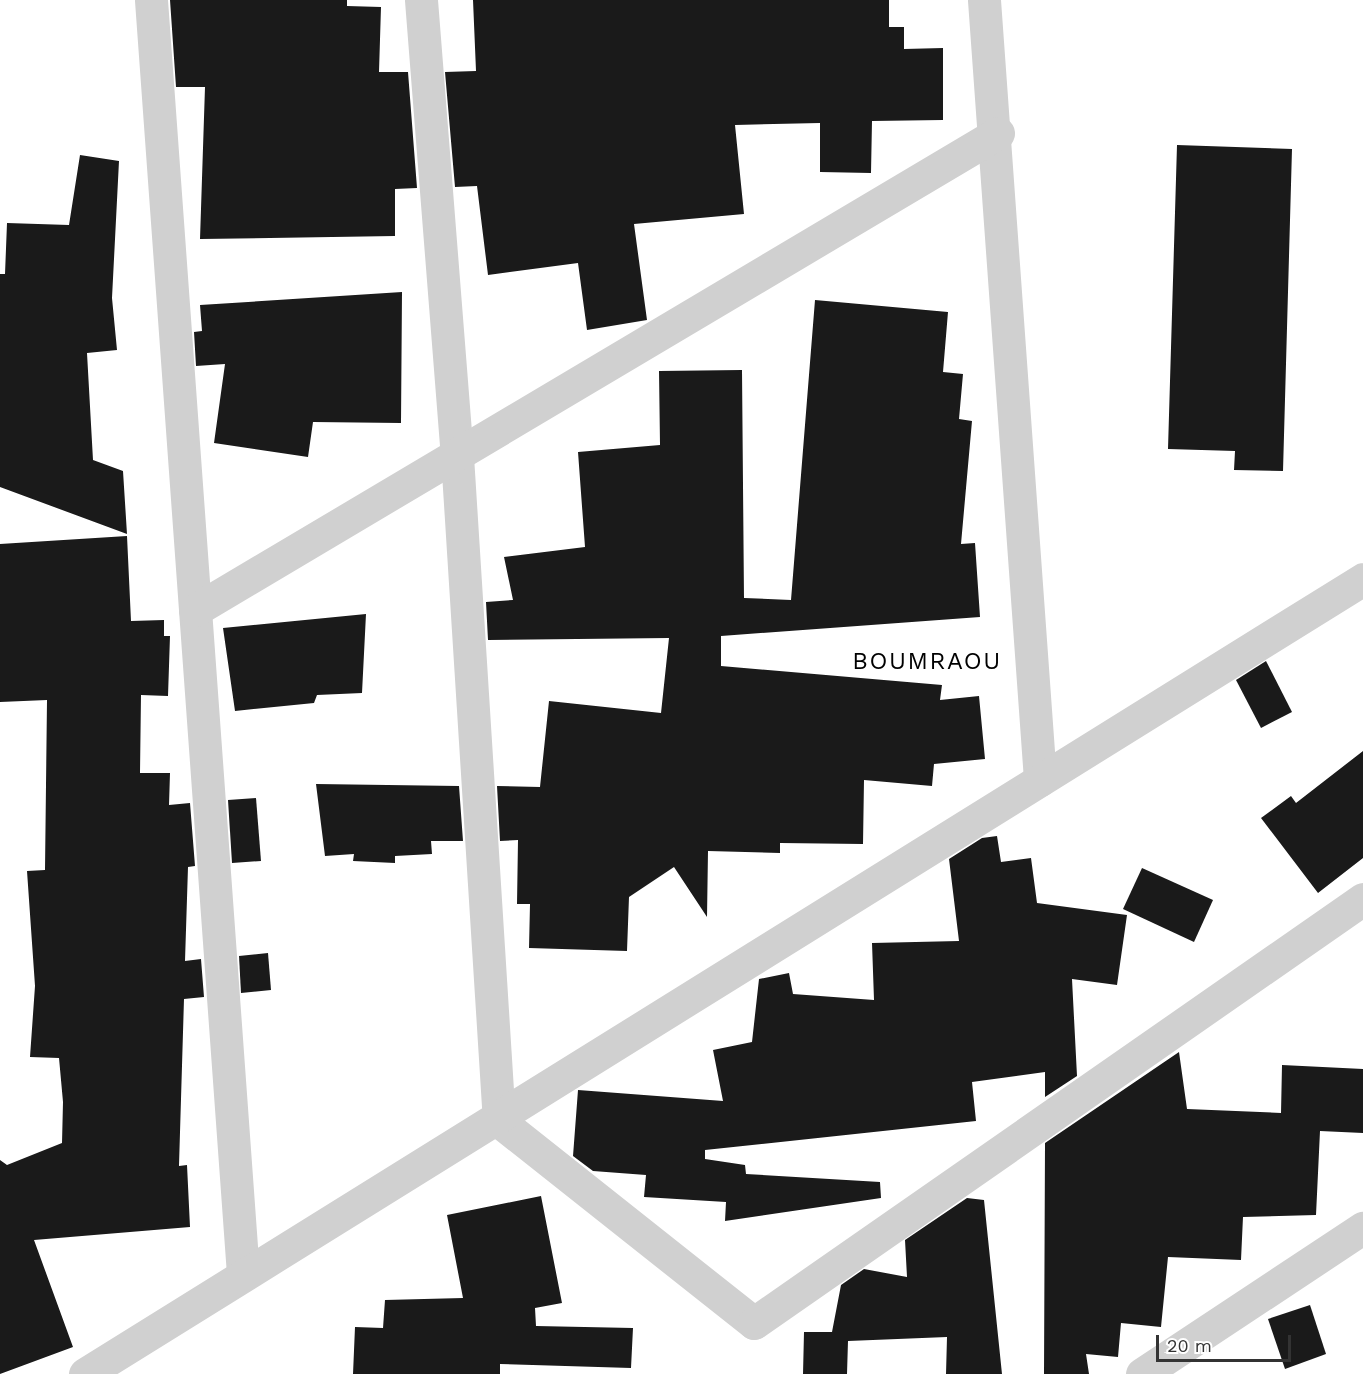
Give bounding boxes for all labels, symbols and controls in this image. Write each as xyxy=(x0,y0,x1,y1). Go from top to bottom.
district label: BOUMRAOU xyxy=(852,648,1002,676)
scale bar xyxy=(1159,1323,1294,1361)
text: 20 m xyxy=(1167,1335,1212,1356)

